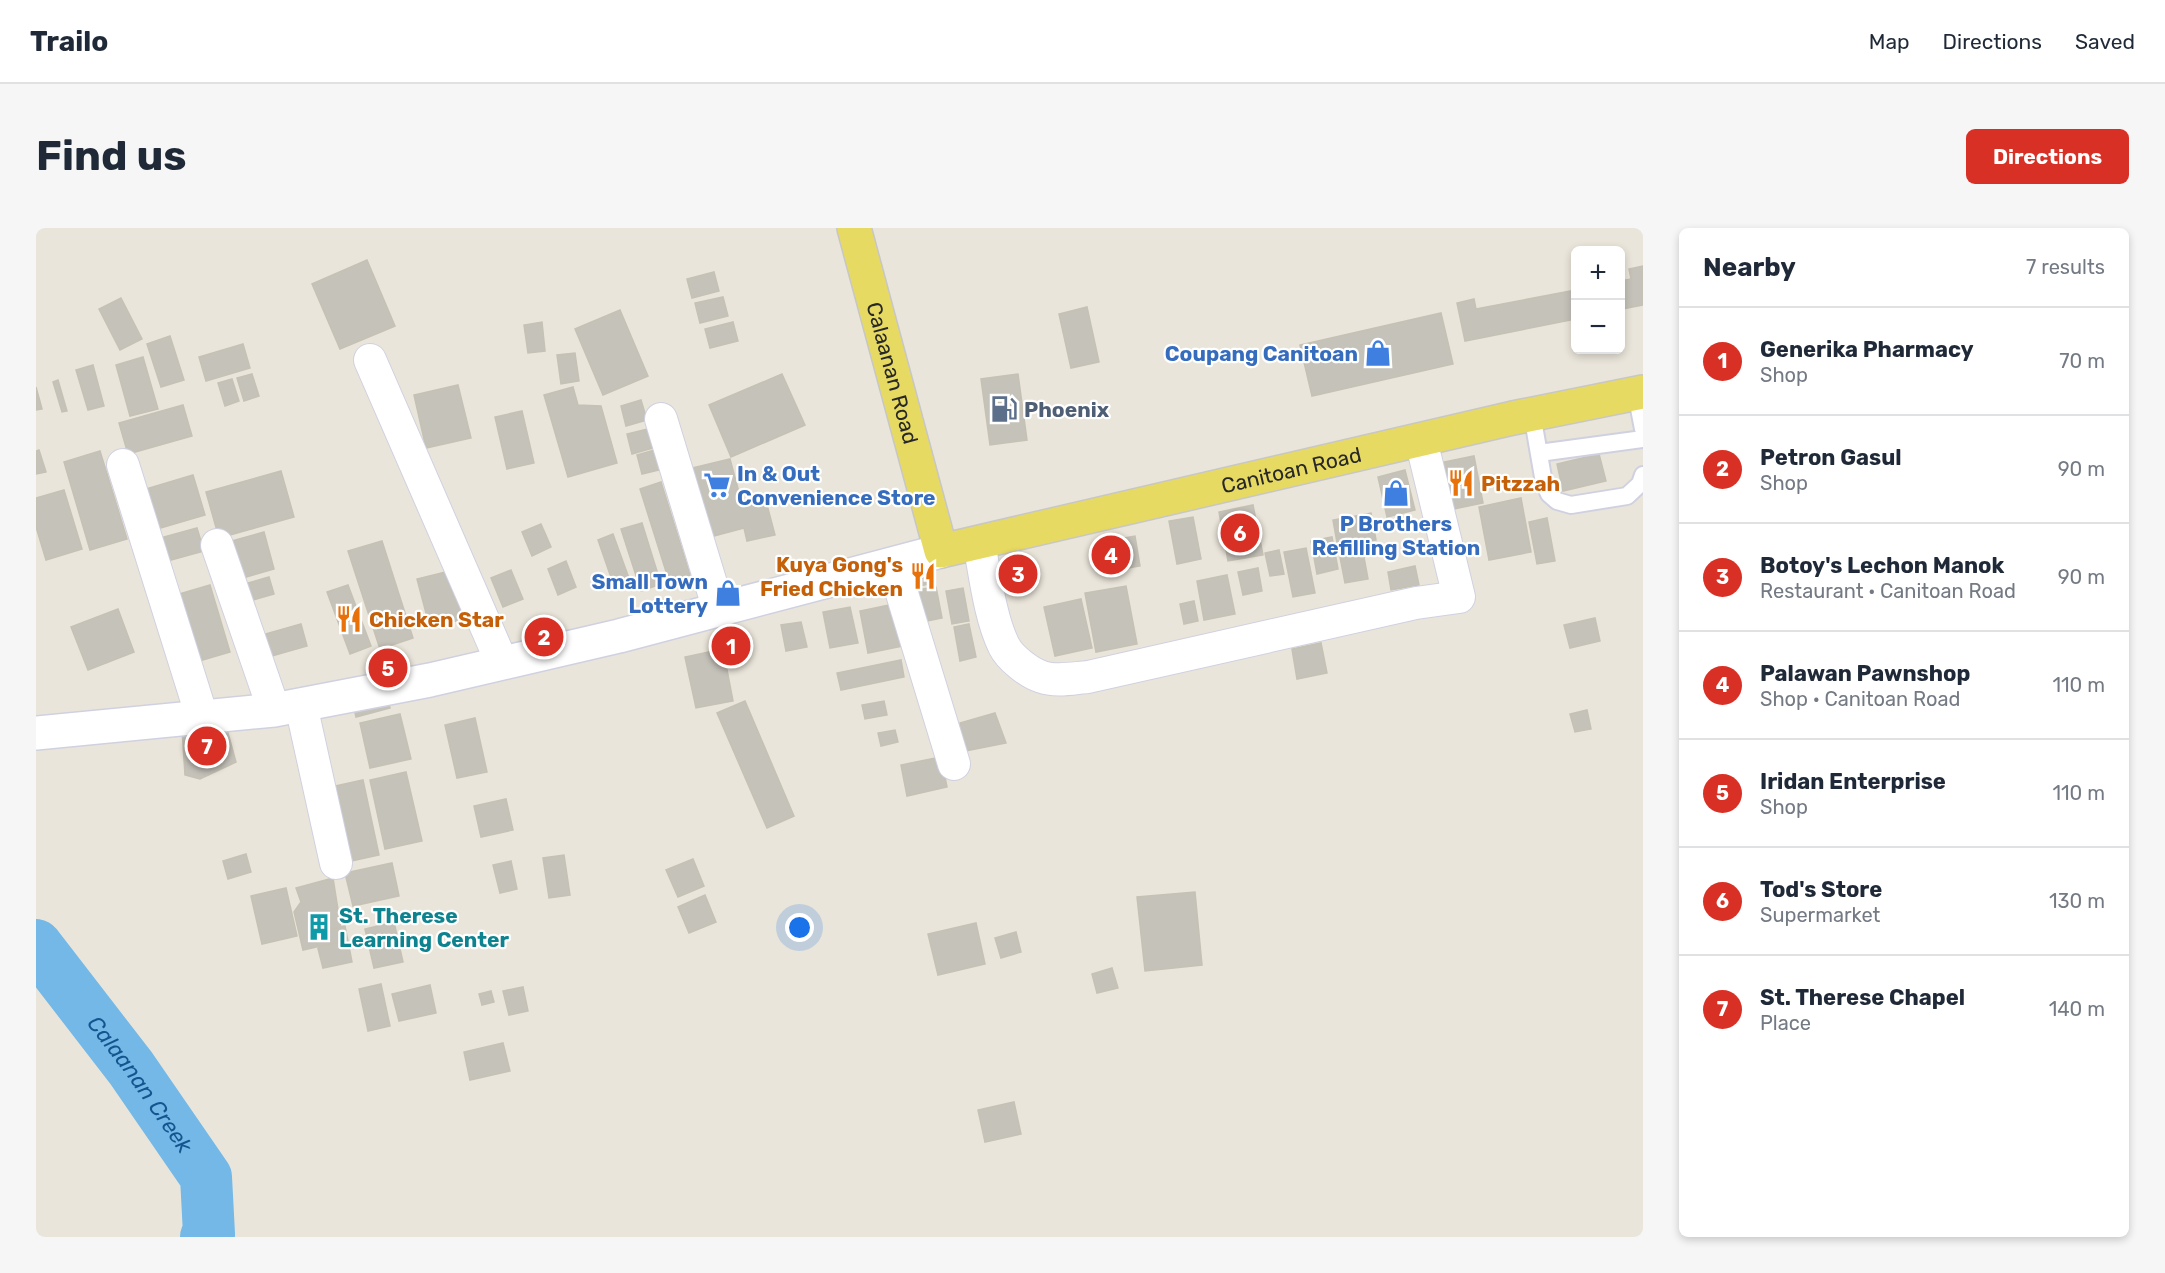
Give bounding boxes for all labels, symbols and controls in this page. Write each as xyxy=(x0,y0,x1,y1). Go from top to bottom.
text: Trailo xyxy=(30,25,108,58)
text: Map xyxy=(1869,29,1910,54)
text: Directions xyxy=(1943,29,2042,54)
text: Saved xyxy=(2075,29,2135,54)
button: Directions xyxy=(1966,129,2129,184)
text: Find us xyxy=(36,131,187,181)
map controls xyxy=(1571,246,1625,354)
button: + xyxy=(1571,246,1625,300)
text: Nearby xyxy=(1703,252,1796,283)
text: 7 results xyxy=(2026,255,2105,279)
street label: Calaanan Road xyxy=(862,299,924,447)
button: − xyxy=(1571,300,1625,354)
text: Generika Pharmacy xyxy=(1760,336,1974,363)
shop icon: Coupang Canitoan xyxy=(1363,338,1393,368)
place label: Coupang Canitoan xyxy=(1165,341,1358,366)
text: 1 xyxy=(1718,349,1727,373)
text: 70 m xyxy=(2059,349,2105,373)
text: Shop xyxy=(1760,363,1808,387)
fuel station icon: Phoenix xyxy=(989,394,1019,424)
place label: Phoenix xyxy=(1024,397,1110,422)
street label: Canitoan Road xyxy=(1219,441,1364,498)
text: Petron Gasul xyxy=(1760,444,1902,471)
text: 2 xyxy=(1716,457,1729,481)
text: 90 m xyxy=(2058,457,2105,481)
place label: In & Out Convenience Store xyxy=(737,461,936,510)
restaurant icon: Pitzzah xyxy=(1446,468,1476,498)
supermarket icon: In & Out Convenience Store xyxy=(702,470,732,500)
place label: Pitzzah xyxy=(1481,471,1560,496)
text: Shop xyxy=(1760,471,1808,495)
shop icon: P Brothers Refilling Station xyxy=(1381,478,1411,508)
pin: 6 xyxy=(1220,510,1260,556)
place label: P Brothers Refilling Station xyxy=(1312,511,1480,560)
pin: 4 xyxy=(1092,532,1130,578)
place label: Kuya Gong's Fried Chicken xyxy=(760,552,903,601)
pin: 3 xyxy=(998,552,1038,596)
text: Botoy's Lechon Manok xyxy=(1760,552,2004,579)
restaurant icon: Kuya Gong's Fried Chicken xyxy=(908,561,938,591)
text: 3 xyxy=(1716,565,1729,589)
text: 90 m xyxy=(2058,565,2105,589)
place label: Small Town Lottery xyxy=(591,569,708,618)
shop icon: Small Town Lottery xyxy=(713,578,743,608)
text: Restaurant · Canitoan Road xyxy=(1760,579,2016,603)
restaurant icon: Chicken Star xyxy=(334,604,364,634)
place label: Chicken Star xyxy=(369,607,504,632)
pin: 2 xyxy=(524,614,564,660)
pin: 1 xyxy=(712,624,750,668)
pin: 5 xyxy=(368,646,408,690)
text: Palawan Pawnshop xyxy=(1760,660,1970,687)
text: 4 xyxy=(1716,673,1729,697)
text: 110 m xyxy=(2053,673,2105,697)
text: Shop · Canitoan Road xyxy=(1760,687,1961,711)
pin: 7 xyxy=(188,724,226,768)
text: Iridan Enterprise xyxy=(1760,768,1946,795)
text: 5 xyxy=(1716,781,1729,805)
text: 110 m xyxy=(2053,781,2105,805)
text: Shop xyxy=(1760,795,1808,819)
text: Tod's Store xyxy=(1760,876,1882,903)
text: 6 xyxy=(1716,889,1729,913)
text: 130 m xyxy=(2049,889,2105,913)
place label: St. Therese Learning Center xyxy=(339,903,510,952)
text: Supermarket xyxy=(1760,903,1880,927)
building icon: St. Therese Learning Center xyxy=(304,912,334,942)
your location xyxy=(785,913,814,942)
text: St. Therese Chapel xyxy=(1760,984,1965,1011)
text: 7 xyxy=(1717,997,1728,1021)
text: 140 m xyxy=(2049,997,2105,1021)
water label: Calaanan Creek xyxy=(82,1010,199,1158)
text: Place xyxy=(1760,1011,1811,1035)

